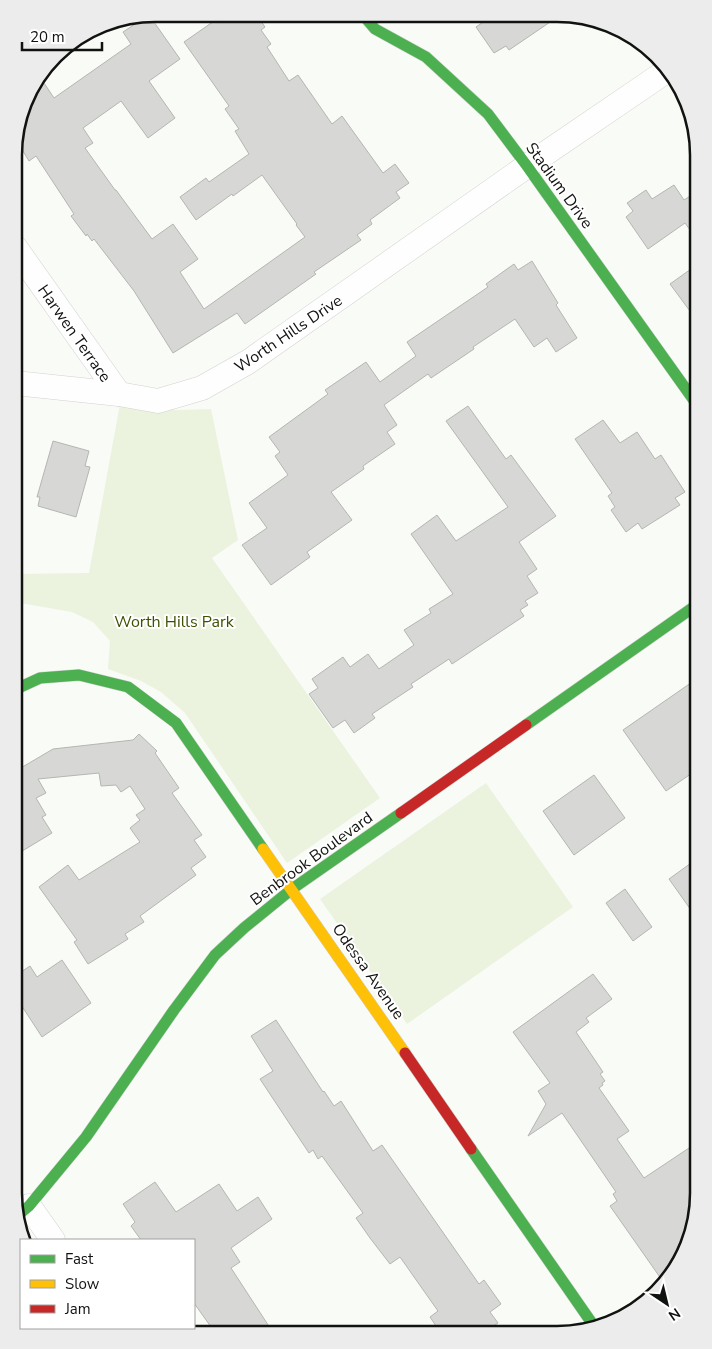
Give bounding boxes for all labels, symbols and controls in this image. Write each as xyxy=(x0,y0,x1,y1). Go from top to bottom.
scale bar xyxy=(22,20,102,52)
text: 20 m xyxy=(30,27,65,47)
street label: Stadium Drive xyxy=(520,138,598,233)
street label: Harwen Terrace xyxy=(32,280,116,387)
street label: Worth Hills Drive xyxy=(230,290,347,378)
park label: Worth Hills Park xyxy=(114,611,235,633)
street label: Benbrook Boulevard xyxy=(246,807,377,911)
street label: Odessa Avenue xyxy=(327,919,409,1024)
legend xyxy=(20,1239,195,1329)
text: Fast xyxy=(65,1249,94,1269)
text: Slow xyxy=(65,1274,100,1294)
north arrow xyxy=(642,1279,692,1329)
text: Jam xyxy=(64,1299,91,1319)
text: N xyxy=(664,1303,684,1325)

